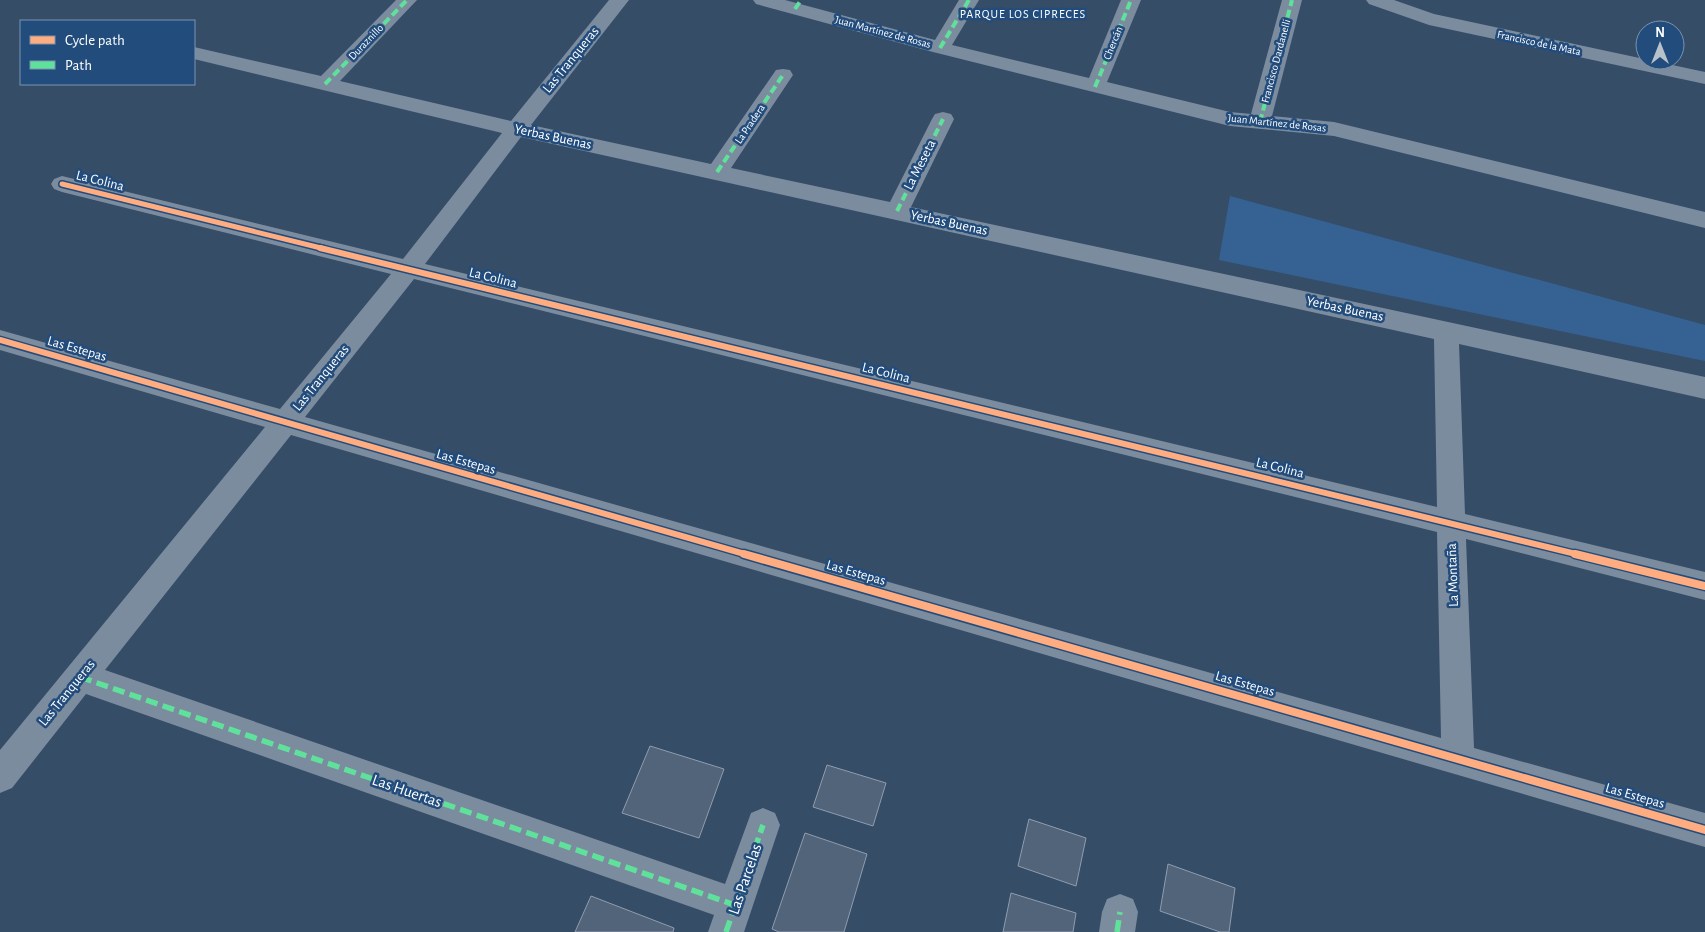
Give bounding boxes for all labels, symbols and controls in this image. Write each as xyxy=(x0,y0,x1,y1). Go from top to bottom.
district label: PARQUE LOS CIPRECES xyxy=(960,8,1086,21)
street label: Juan Martínez de Rosas xyxy=(834,14,932,50)
street label: Francisco Dardanelli xyxy=(1260,18,1292,104)
legend xyxy=(20,20,195,85)
north arrow xyxy=(1635,20,1685,70)
street label: Duraznillo xyxy=(346,22,386,62)
street label: Las Tranqueras xyxy=(540,24,602,96)
street label: Chercán xyxy=(1101,25,1125,61)
text: N xyxy=(1655,26,1665,40)
street label: Francisco de la Mata xyxy=(1496,29,1582,57)
text: Cycle path xyxy=(65,33,125,48)
text: Path xyxy=(65,58,92,73)
street label: La Pradera xyxy=(733,102,767,146)
street label: Juan Martínez de Rosas xyxy=(1227,112,1327,134)
street label: Yerbas Buenas xyxy=(513,122,593,152)
street label: La Meseta xyxy=(901,137,939,192)
street label: La Colina xyxy=(75,168,126,194)
street label: Yerbas Buenas xyxy=(909,208,989,238)
street label: La Colina xyxy=(468,265,519,291)
street label: Yerbas Buenas xyxy=(1305,294,1385,324)
street label: Las Estepas xyxy=(46,334,108,364)
street label: Las Tranqueras xyxy=(290,342,352,414)
street label: La Colina xyxy=(861,360,912,386)
street label: Las Estepas xyxy=(435,447,497,477)
street label: La Colina xyxy=(1255,455,1306,481)
street label: La Montaña xyxy=(1445,542,1461,607)
street label: Las Estepas xyxy=(825,558,887,588)
street label: Las Tranqueras xyxy=(36,657,98,729)
street label: Las Estepas xyxy=(1214,669,1276,699)
street label: Las Huertas xyxy=(370,772,444,810)
street label: Las Estepas xyxy=(1604,781,1666,811)
street label: Las Parcelas xyxy=(725,841,765,916)

